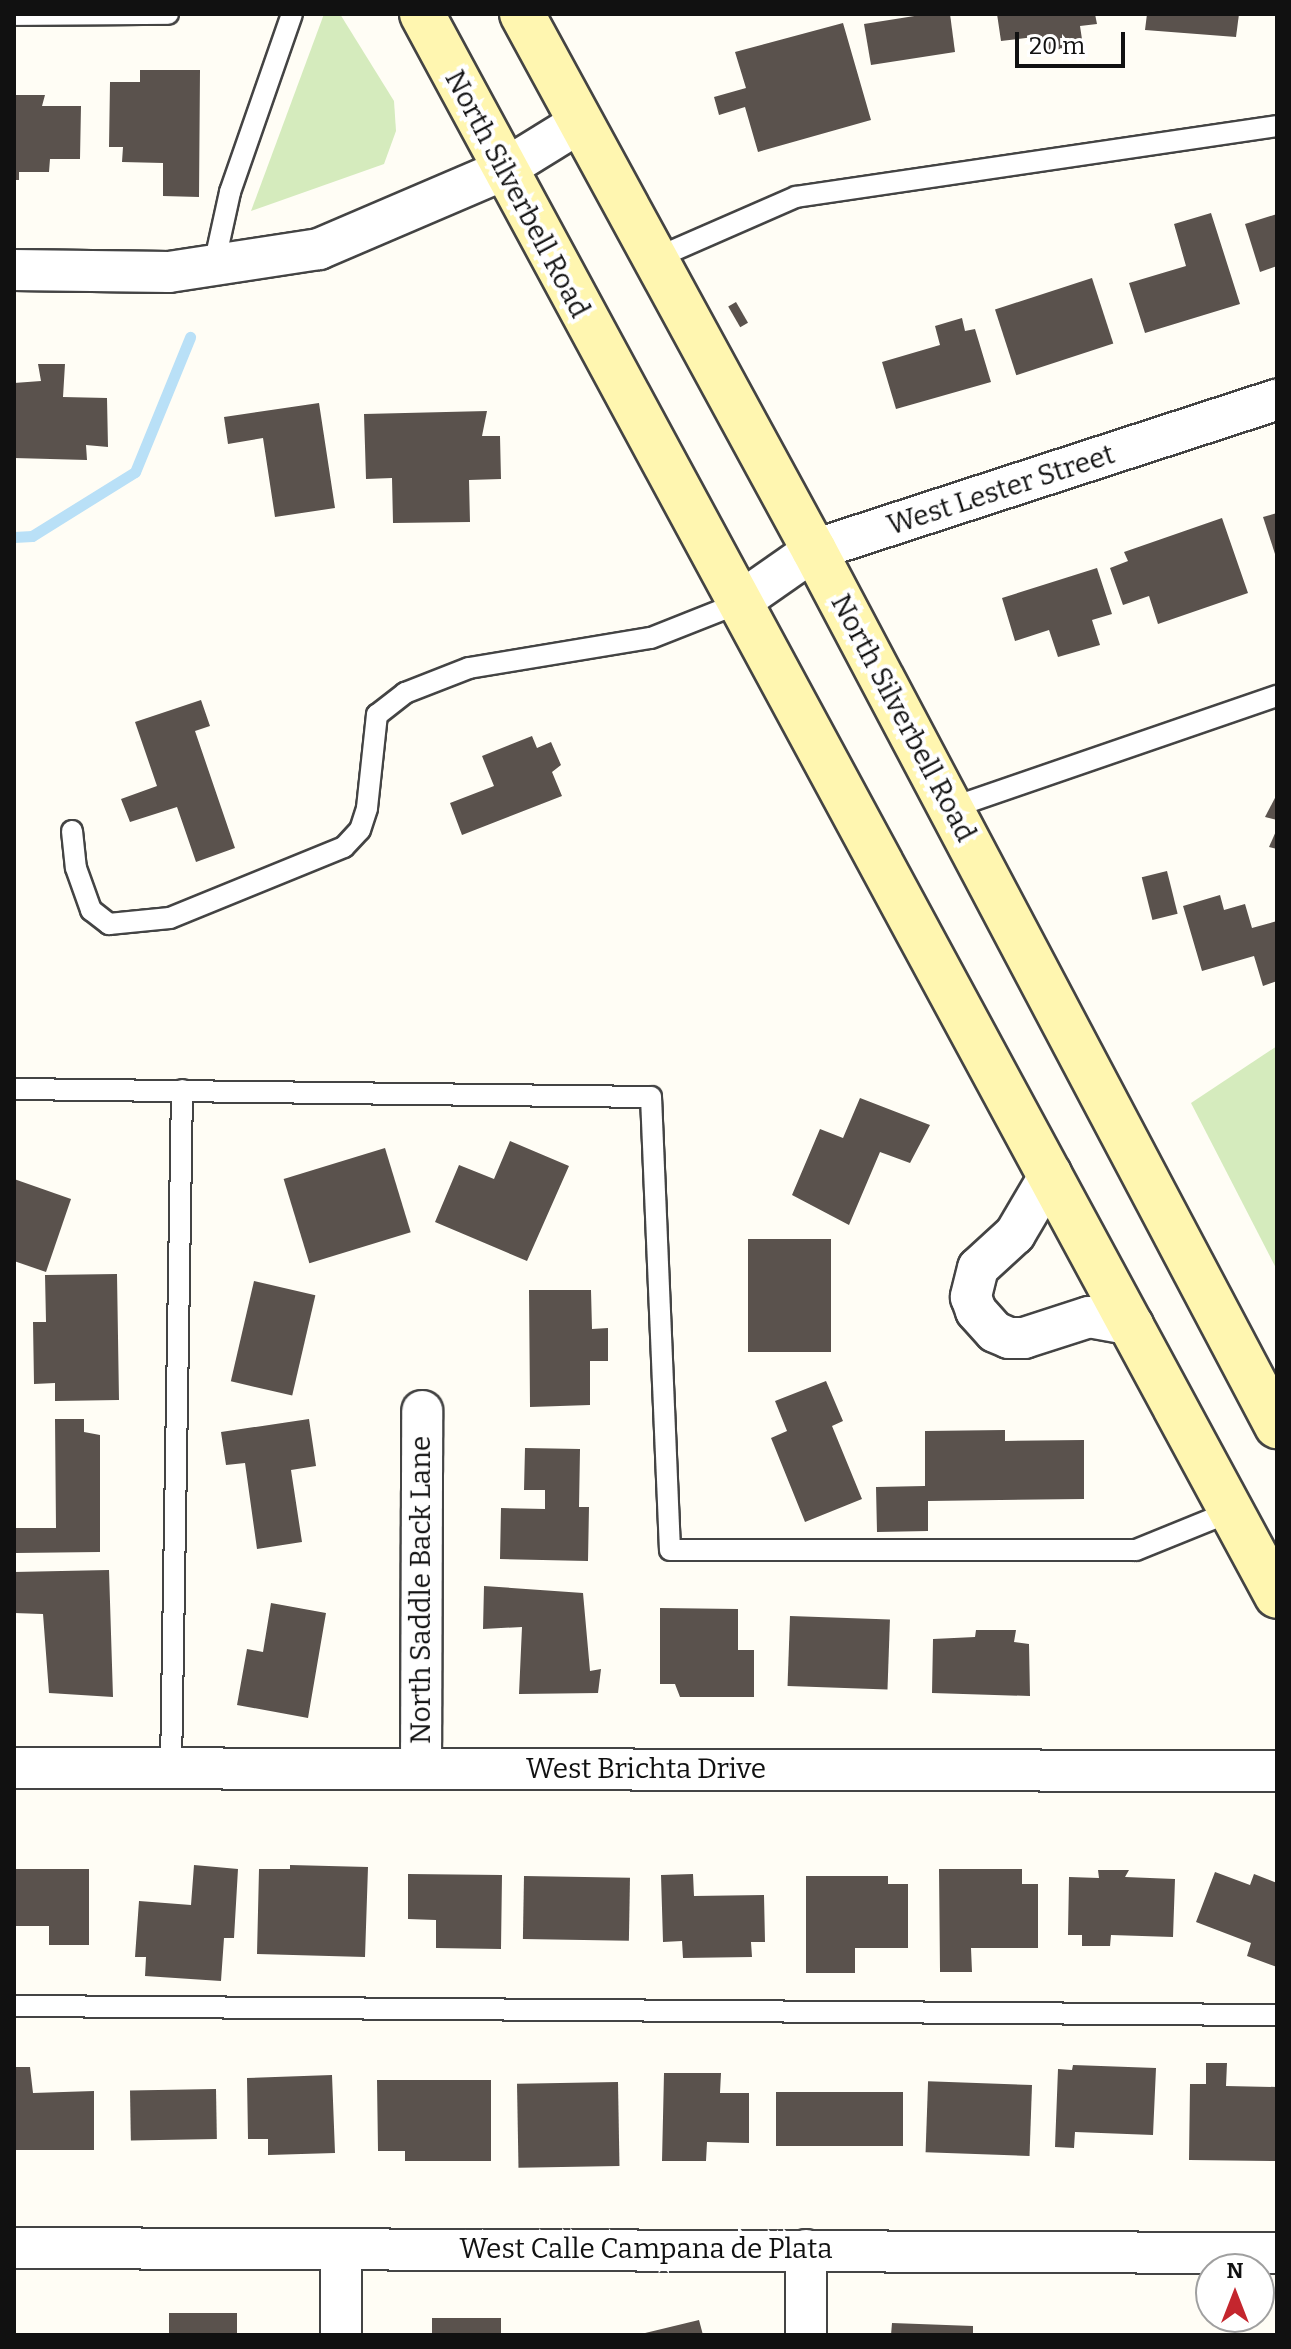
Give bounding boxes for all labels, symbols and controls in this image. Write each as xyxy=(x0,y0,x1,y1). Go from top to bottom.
scale bar xyxy=(1019,16,1129,66)
text: 20 m xyxy=(1029,32,1085,60)
street label: North Silverbell Road xyxy=(438,65,596,323)
street label: West Lester Street xyxy=(883,437,1119,543)
street label: North Silverbell Road xyxy=(824,589,982,847)
street label: North Saddle Back Lane xyxy=(404,1436,438,1744)
street label: West Brichta Drive xyxy=(526,1752,766,1786)
street label: West Calle Campana de Plata xyxy=(459,2232,833,2266)
north arrow xyxy=(1195,2253,1275,2333)
text: N xyxy=(1227,2257,1243,2284)

